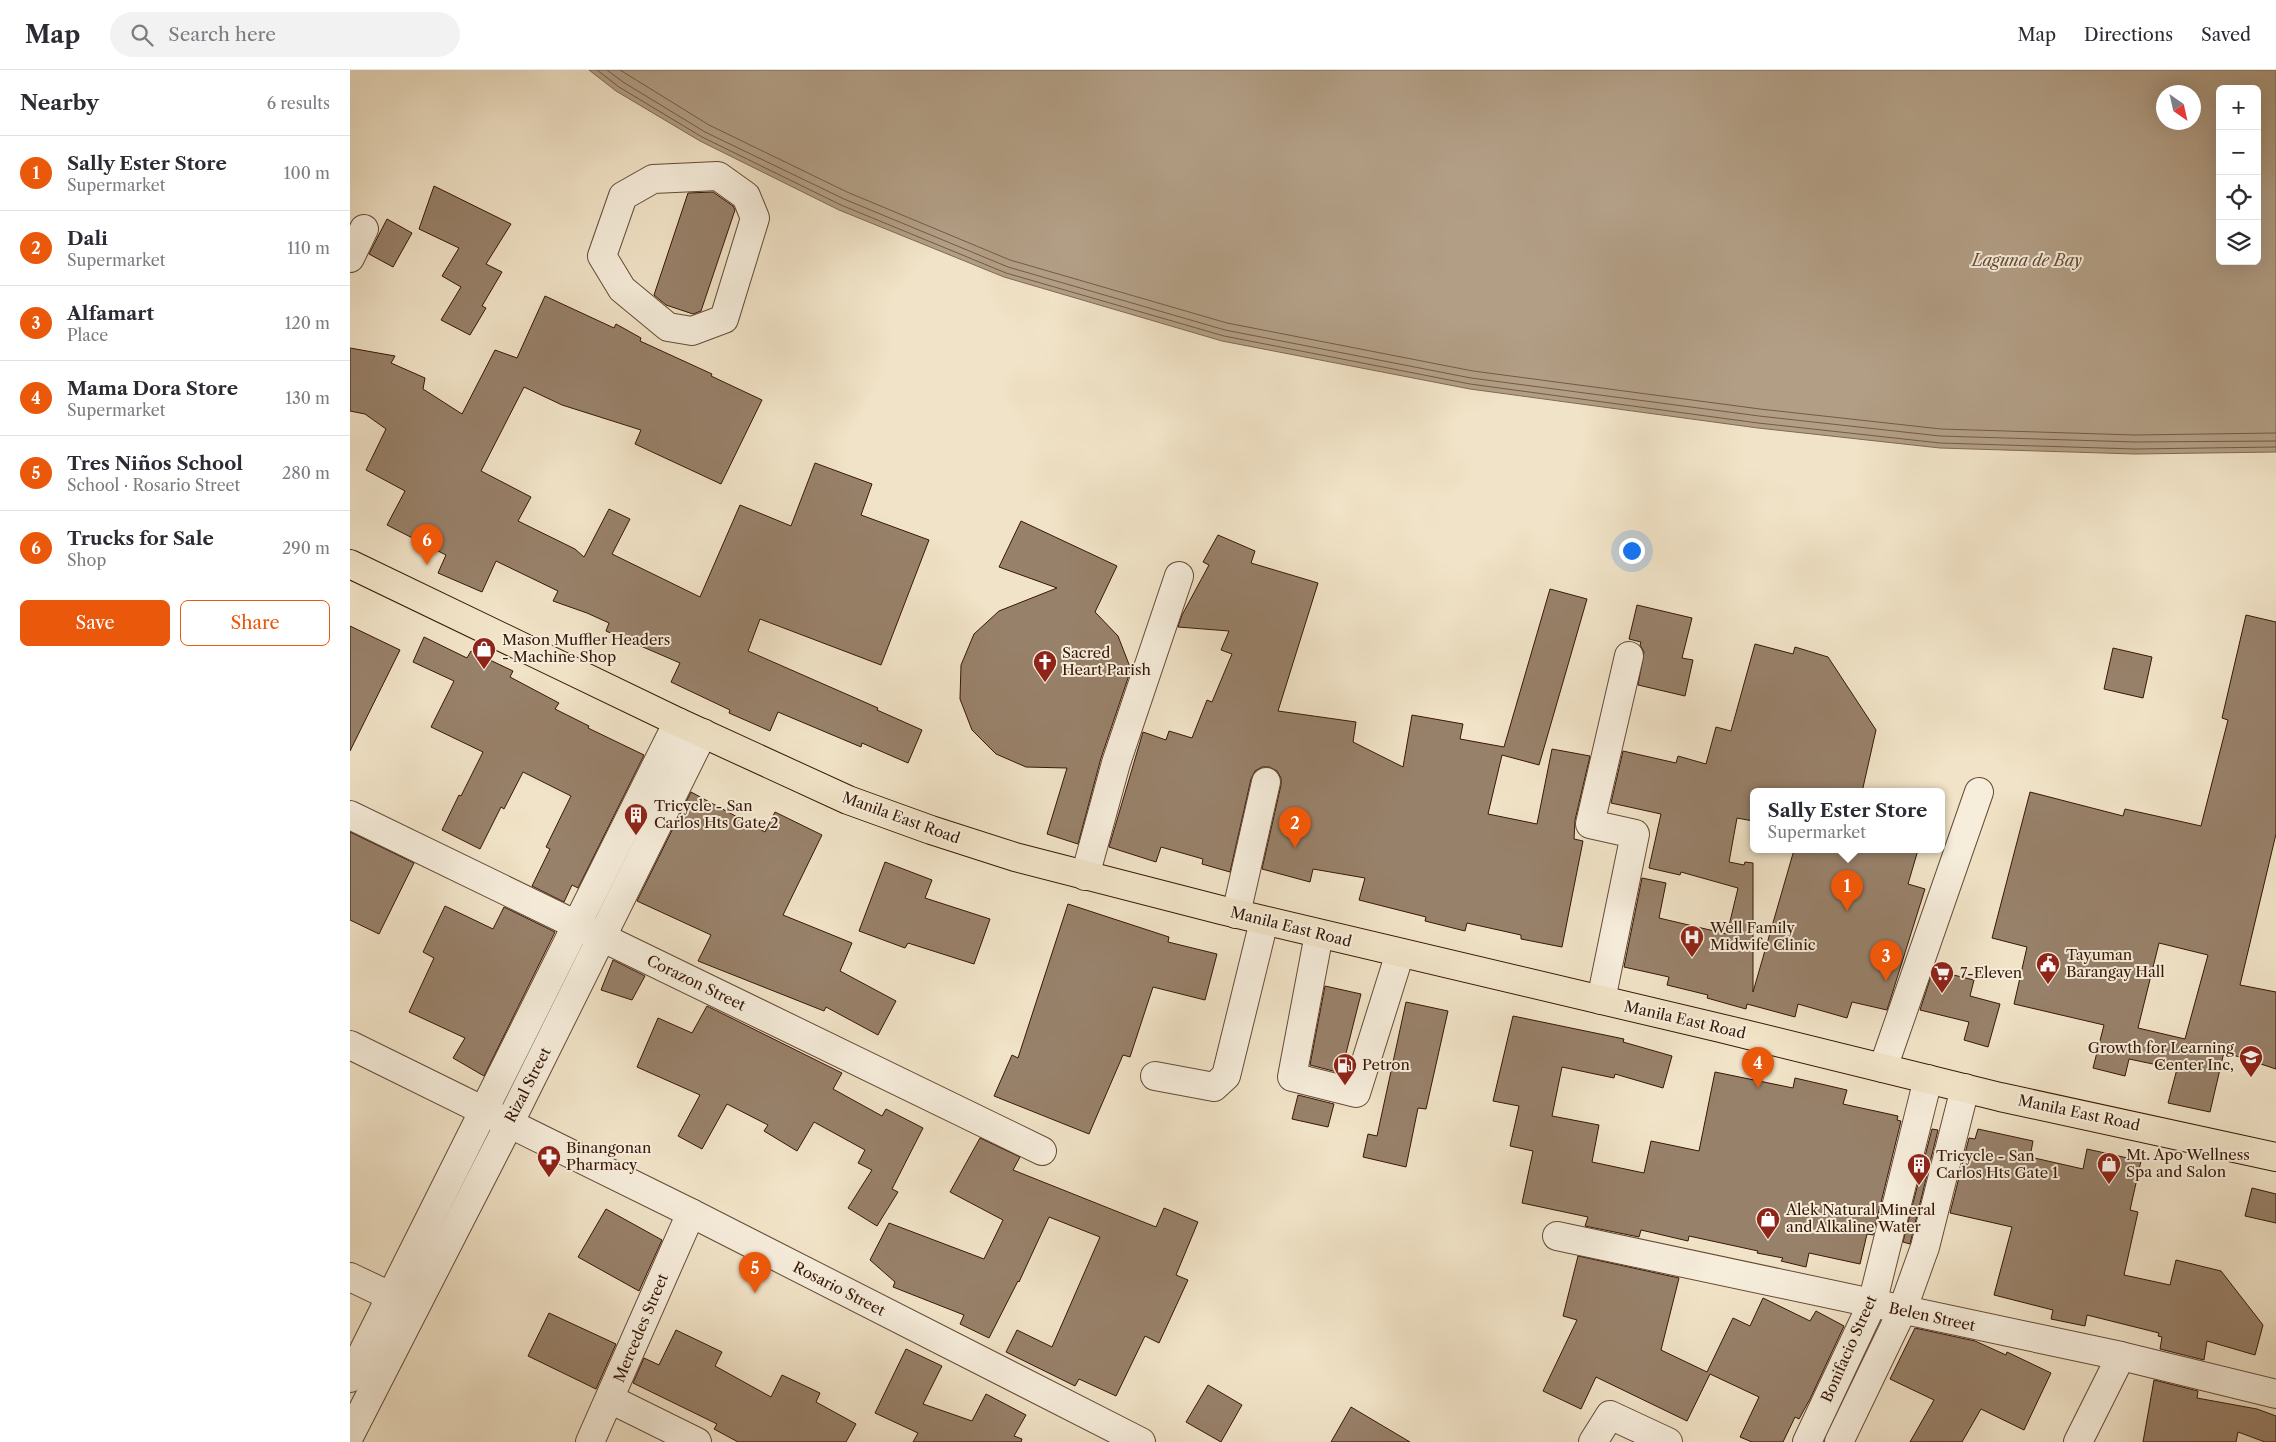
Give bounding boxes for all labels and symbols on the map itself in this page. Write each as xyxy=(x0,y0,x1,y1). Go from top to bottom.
north arrow xyxy=(2156,85,2201,130)
water label: Laguna de Bay xyxy=(1970,250,2082,270)
pin: 6 xyxy=(411,524,443,565)
your location xyxy=(1619,538,1645,564)
place label: Mason Muffler Headers - Machine Shop xyxy=(502,630,670,666)
shop icon: Mason Muffler Headers - Machine Shop xyxy=(471,636,497,670)
place label: Sacred Heart Parish xyxy=(1062,643,1151,679)
church icon: Sacred Heart Parish xyxy=(1032,649,1058,683)
street label: Manila East Road xyxy=(840,787,963,848)
place label: Tricycle - San Carlos Hts Gate 2 xyxy=(654,796,779,832)
building icon: Tricycle - San Carlos Hts Gate 2 xyxy=(623,802,649,836)
pin: 2 xyxy=(1279,807,1311,848)
pin: 1 xyxy=(1831,870,1863,911)
street label: Manila East Road xyxy=(1229,902,1354,951)
place label: Well Family Midwife Clinic xyxy=(1709,918,1816,954)
hospital icon: Well Family Midwife Clinic xyxy=(1679,924,1705,958)
pin: 3 xyxy=(1870,940,1902,981)
place label: Tayuman Barangay Hall xyxy=(2066,945,2165,981)
street label: Corazon Street xyxy=(644,950,749,1015)
public building icon: Tayuman Barangay Hall xyxy=(2035,951,2061,985)
supermarket icon: 7-Eleven xyxy=(1929,960,1955,994)
place label: 7-Eleven xyxy=(1960,963,2023,982)
street label: Manila East Road xyxy=(1622,996,1748,1043)
place label: Growth for Learning Center Inc, xyxy=(2088,1038,2234,1074)
street label: Rizal Street xyxy=(500,1043,555,1126)
school or university icon: Growth for Learning Center Inc, xyxy=(2238,1044,2264,1078)
pin: 4 xyxy=(1742,1047,1774,1088)
fuel station icon: Petron xyxy=(1332,1052,1358,1086)
place label: Petron xyxy=(1362,1055,1411,1074)
street label: Manila East Road xyxy=(2016,1090,2142,1135)
place label: Binangonan Pharmacy xyxy=(566,1138,652,1174)
pharmacy icon: Binangonan Pharmacy xyxy=(536,1144,562,1178)
place label: Mt. Apo Wellness Spa and Salon xyxy=(2126,1145,2250,1181)
place label: Tricycle - San Carlos Hts Gate 1 xyxy=(1936,1146,2059,1182)
shop icon: Mt. Apo Wellness Spa and Salon xyxy=(2096,1151,2122,1185)
building icon: Tricycle - San Carlos Hts Gate 1 xyxy=(1906,1152,1932,1186)
place label: Alek Natural Mineral and Alkaline Water xyxy=(1785,1200,1936,1236)
shop icon: Alek Natural Mineral and Alkaline Water xyxy=(1755,1206,1781,1240)
pin: 5 xyxy=(739,1252,771,1293)
street label: Rosario Street xyxy=(790,1257,889,1320)
street label: Mercedes Street xyxy=(609,1270,672,1385)
street label: Bonifacio Street xyxy=(1816,1292,1881,1405)
street label: Belen Street xyxy=(1887,1298,1978,1335)

